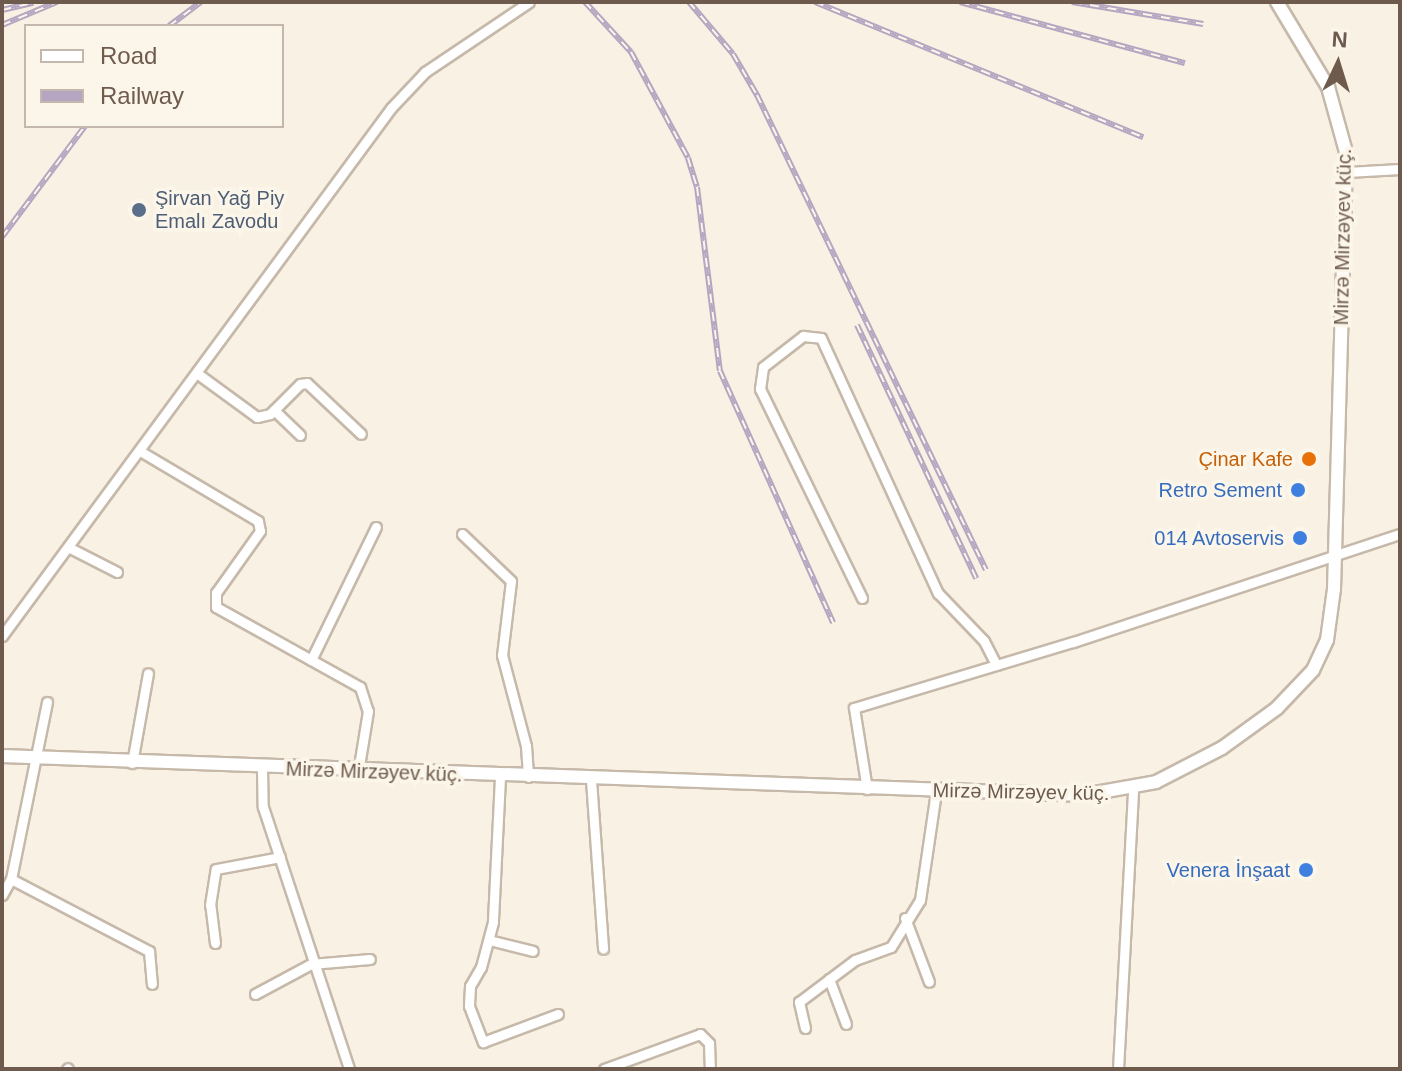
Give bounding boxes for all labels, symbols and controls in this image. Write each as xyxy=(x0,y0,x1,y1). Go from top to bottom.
legend xyxy=(24,24,284,128)
north arrow xyxy=(1298,24,1378,104)
text: N xyxy=(1331,27,1348,53)
text: Road xyxy=(100,42,157,69)
text: Railway xyxy=(100,82,184,109)
street label: Mirzə Mirzəyev küç. xyxy=(1329,148,1357,326)
place label: Şirvan Yağ Piy Emalı Zavodu xyxy=(155,186,285,233)
marker: Şirvan Yağ Piy Emalı Zavodu xyxy=(130,201,148,219)
place label: Çinar Kafe xyxy=(1199,447,1293,471)
marker: Çinar Kafe xyxy=(1300,450,1318,468)
place label: Retro Sement xyxy=(1159,478,1282,502)
marker: Retro Sement xyxy=(1289,481,1307,499)
place label: 014 Avtoservis xyxy=(1153,526,1284,550)
marker: 014 Avtoservis xyxy=(1291,529,1309,547)
street label: Mirzə Mirzəyev küç. xyxy=(285,757,463,787)
street label: Mirzə Mirzəyev küç. xyxy=(932,778,1110,806)
place label: Venera İnşaat xyxy=(1167,858,1290,882)
marker: Venera İnşaat xyxy=(1297,861,1315,879)

